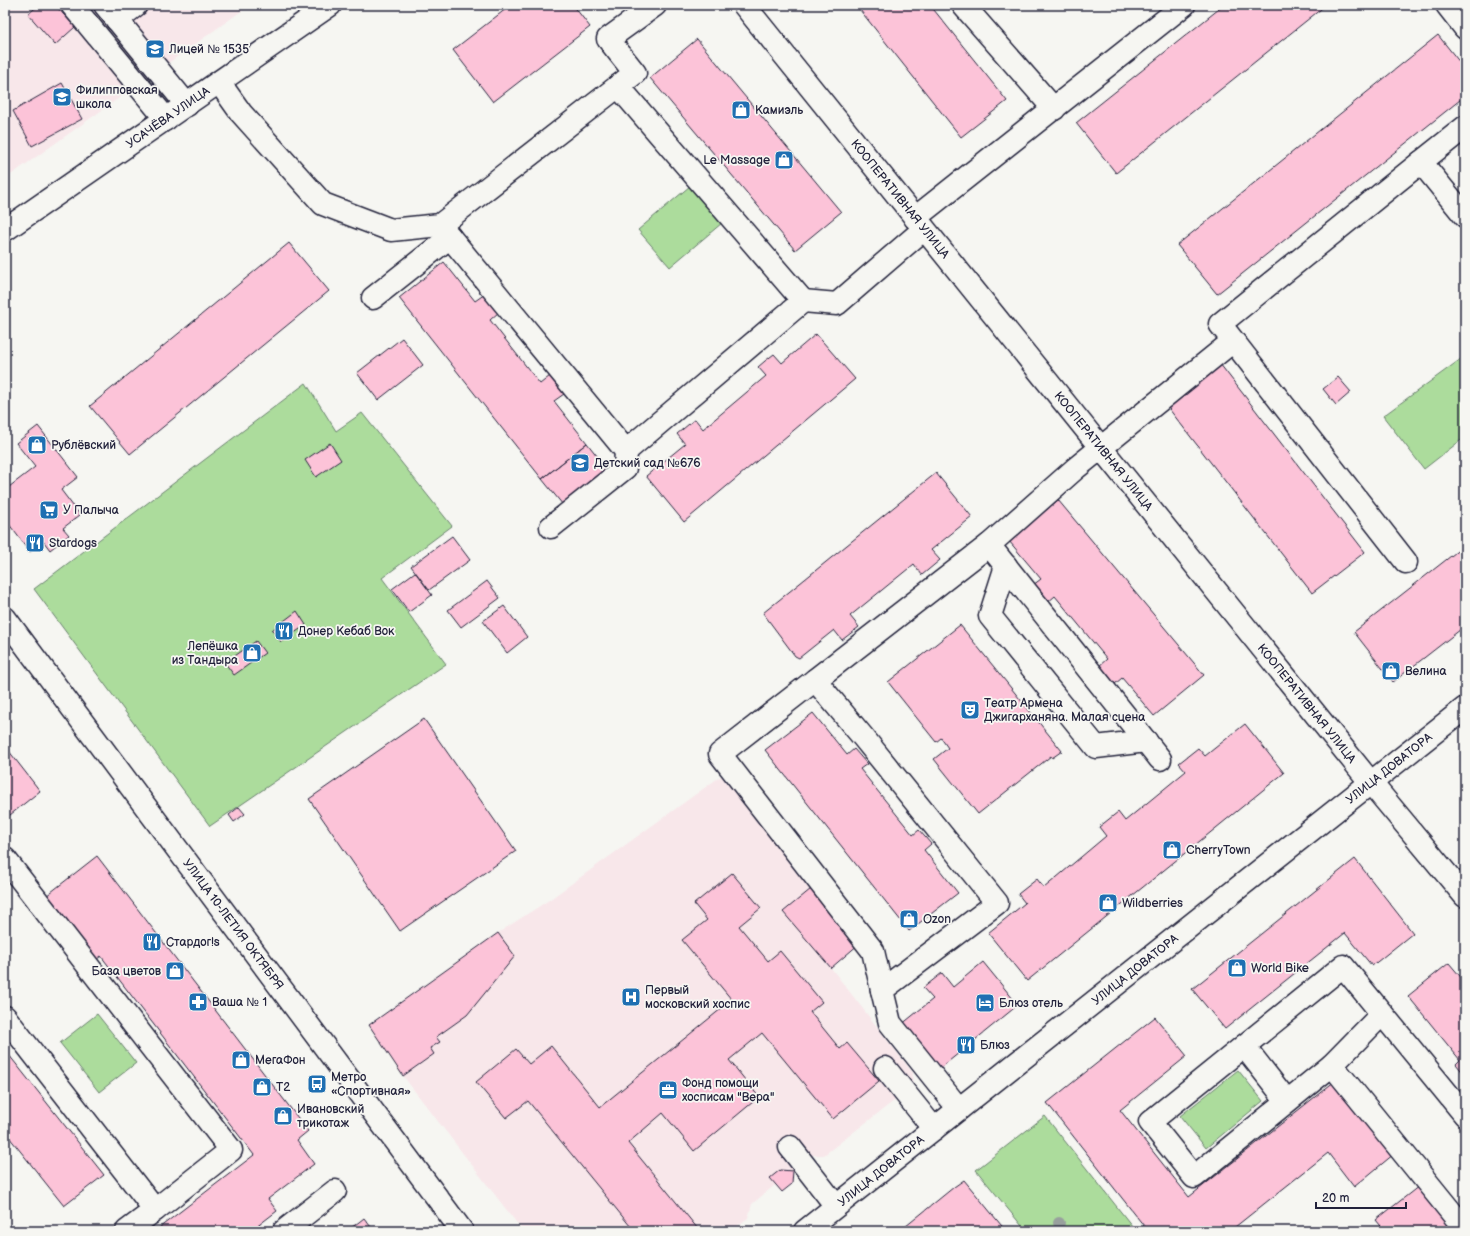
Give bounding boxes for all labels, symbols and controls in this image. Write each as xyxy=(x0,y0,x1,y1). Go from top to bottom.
school or university icon: Лицей № 1535 xyxy=(144,38,166,60)
place label: Лицей № 1535 xyxy=(168,42,249,57)
place label: Филипповская школа xyxy=(76,83,158,112)
street label: УСАЧЁВА УЛИЦА xyxy=(123,83,213,152)
school or university icon: Филипповская школа xyxy=(51,86,73,108)
shop icon: Камиэль xyxy=(730,99,752,121)
place label: Камиэль xyxy=(755,103,803,118)
street label: КООПЕРАТИВНАЯ УЛИЦА xyxy=(847,137,953,262)
shop icon: Le Massage xyxy=(773,149,795,171)
place label: Le Massage xyxy=(703,153,770,168)
street label: КООПЕРАТИВНАЯ УЛИЦА xyxy=(1051,389,1156,515)
shop icon: Рублёвский xyxy=(26,434,48,456)
place label: Рублёвский xyxy=(51,438,116,453)
school or university icon: Детский сад №676 xyxy=(569,452,591,474)
place label: Детский сад №676 xyxy=(594,456,701,471)
supermarket icon: У Палыча xyxy=(38,499,60,521)
place label: У Палыча xyxy=(63,503,119,518)
restaurant icon: Stardogs xyxy=(24,532,46,554)
place label: Stardogs xyxy=(49,536,97,551)
restaurant icon: Донер Кебаб Вок xyxy=(273,620,295,642)
place label: Донер Кебаб Вок xyxy=(298,624,395,639)
place label: Лепёшка из Тандыра xyxy=(172,639,238,668)
street label: КООПЕРАТИВНАЯ УЛИЦА xyxy=(1254,641,1359,767)
shop icon: Лепёшка из Тандыра xyxy=(241,642,263,664)
shop icon: Велина xyxy=(1380,660,1402,682)
place label: Велина xyxy=(1405,664,1447,679)
place label: Театр Армена Джигарханяна. Малая сцена xyxy=(984,696,1145,725)
theatre icon: Театр Армена Джигарханяна. Малая сцена xyxy=(959,699,981,721)
street label: УЛИЦА ДОВАТОРА xyxy=(1343,729,1436,807)
shop icon: CherryTown xyxy=(1161,839,1183,861)
place label: CherryTown xyxy=(1186,843,1251,858)
street label: УЛИЦА 10-ЛЕТИЯ ОКТЯБРЯ xyxy=(179,856,287,993)
shop icon: Wildberries xyxy=(1097,892,1119,914)
place label: Wildberries xyxy=(1122,896,1183,911)
shop icon: Ozon xyxy=(898,908,920,930)
place label: Ozon xyxy=(923,912,951,927)
restaurant icon: Стардог!s xyxy=(141,931,163,953)
street label: УЛИЦА ДОВАТОРА xyxy=(1089,931,1182,1009)
place label: Стардог!s xyxy=(166,935,220,950)
shop icon: World Bike xyxy=(1226,957,1248,979)
shop icon: База цветов xyxy=(164,960,186,982)
place label: World Bike xyxy=(1251,961,1309,976)
place label: База цветов xyxy=(92,964,162,979)
place label: Первый московский хоспис xyxy=(645,983,750,1012)
hospital icon: Первый московский хоспис xyxy=(620,986,642,1008)
pharmacy icon: Ваша № 1 xyxy=(187,991,209,1013)
hotel icon: Блюз отель xyxy=(974,992,996,1014)
place label: Ваша № 1 xyxy=(212,995,267,1010)
place label: Блюз отель xyxy=(999,996,1063,1011)
restaurant icon: Блюз xyxy=(955,1034,977,1056)
place label: Блюз xyxy=(980,1038,1010,1053)
shop icon: МегаФон xyxy=(230,1049,252,1071)
place label: МегаФон xyxy=(255,1053,306,1068)
place label: Метро «Спортивная» xyxy=(331,1070,411,1099)
bus stop icon: Метро «Спортивная» xyxy=(306,1073,328,1095)
shop icon: T2 xyxy=(251,1076,273,1098)
place label: Фонд помощи хосписам "Вера" xyxy=(682,1076,774,1105)
office icon: Фонд помощи хосписам "Вера" xyxy=(657,1079,679,1101)
place label: T2 xyxy=(276,1080,290,1095)
place label: Ивановский трикотаж xyxy=(297,1102,365,1131)
shop icon: Ивановский трикотаж xyxy=(272,1105,294,1127)
street label: УЛИЦА ДОВАТОРА xyxy=(835,1132,928,1210)
scale bar xyxy=(1316,1184,1406,1210)
text: 20 m xyxy=(1322,1191,1349,1206)

